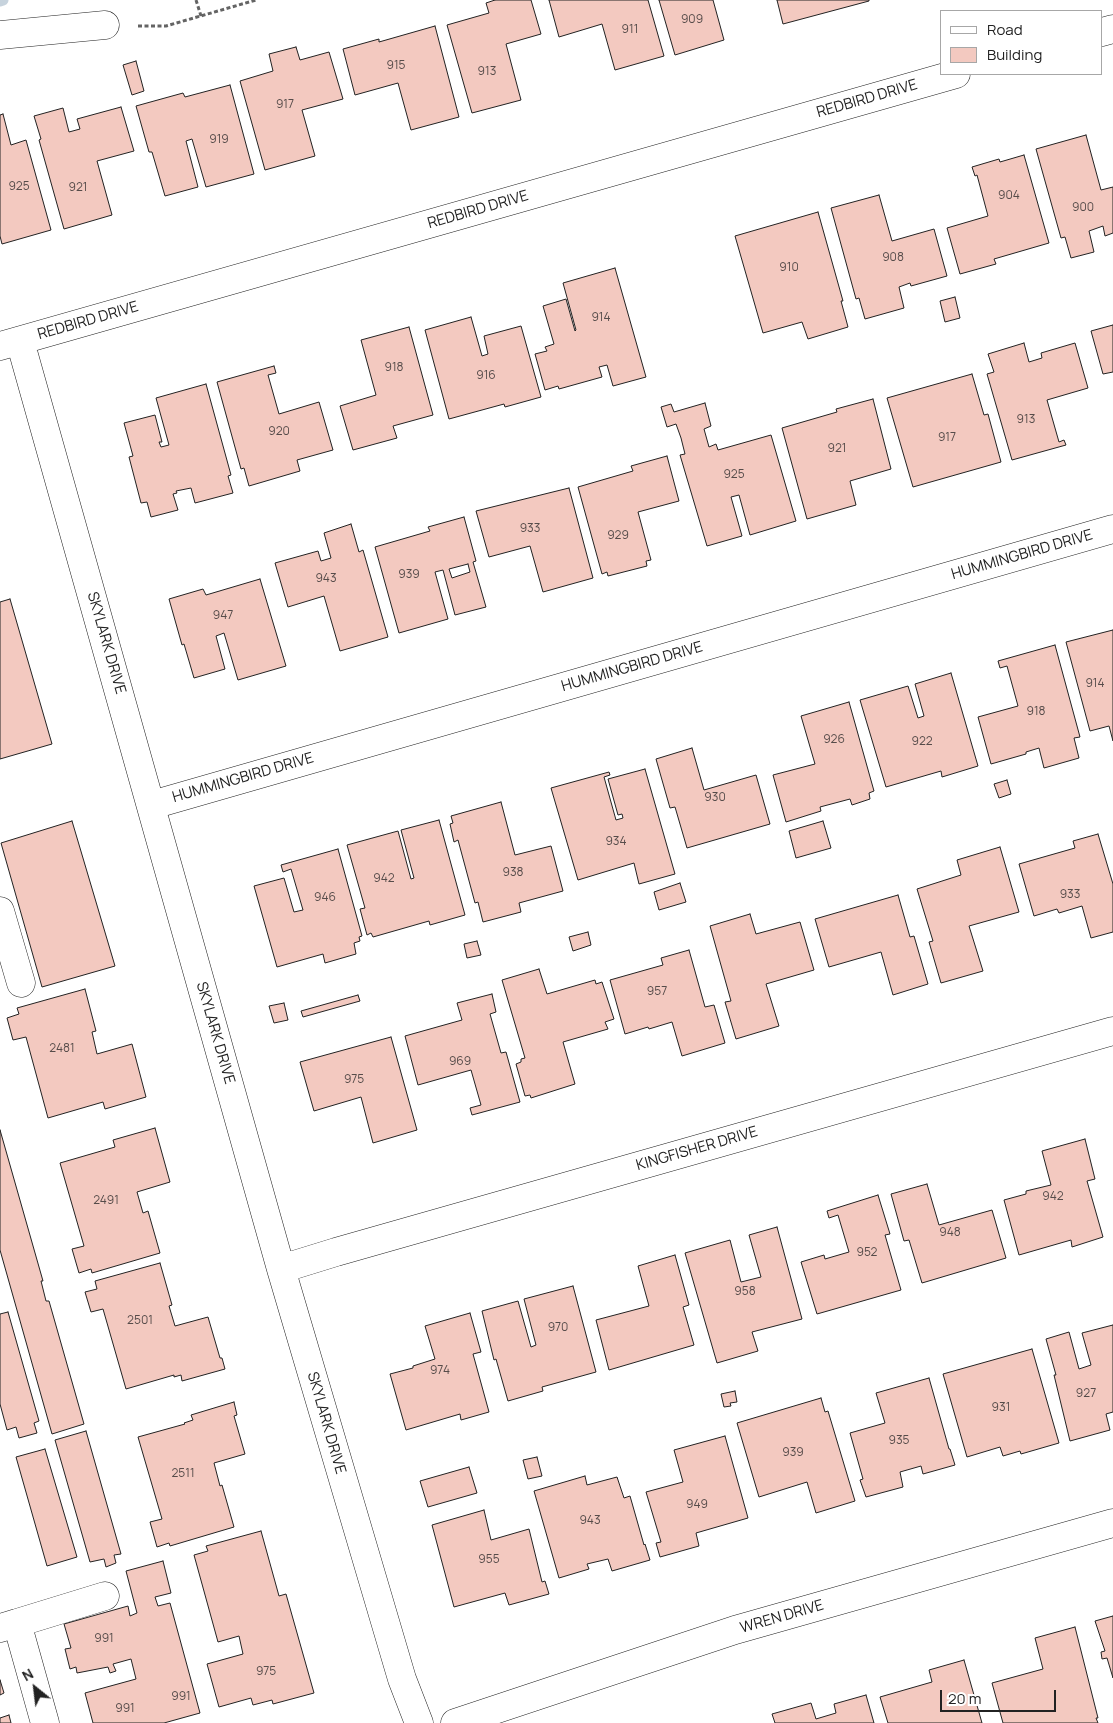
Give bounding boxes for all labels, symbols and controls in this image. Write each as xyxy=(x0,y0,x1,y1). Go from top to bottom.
legend xyxy=(940,10,1103,75)
house number: 909 xyxy=(681,13,703,27)
text: Road xyxy=(987,19,1023,40)
house number: 911 xyxy=(622,23,638,37)
text: Building xyxy=(987,44,1042,65)
house number: 915 xyxy=(386,59,406,73)
house number: 913 xyxy=(478,65,496,79)
street label: REDBIRD DRIVE xyxy=(815,76,919,122)
house number: 917 xyxy=(276,98,294,112)
house number: 919 xyxy=(209,133,229,147)
house number: 925 xyxy=(8,180,30,194)
house number: 921 xyxy=(69,181,87,195)
street label: REDBIRD DRIVE xyxy=(426,187,530,233)
house number: 904 xyxy=(998,189,1020,203)
house number: 900 xyxy=(1072,201,1094,215)
house number: 908 xyxy=(882,251,904,265)
house number: 910 xyxy=(779,261,799,275)
street label: REDBIRD DRIVE xyxy=(36,298,140,344)
house number: 914 xyxy=(591,311,611,325)
house number: 918 xyxy=(384,361,404,375)
house number: 916 xyxy=(476,369,496,383)
house number: 913 xyxy=(1017,413,1035,427)
house number: 920 xyxy=(268,425,290,439)
house number: 917 xyxy=(938,431,956,445)
house number: 921 xyxy=(828,442,846,456)
house number: 925 xyxy=(723,468,745,482)
house number: 933 xyxy=(520,522,540,536)
street label: HUMMINGBIRD DRIVE xyxy=(949,526,1095,584)
house number: 929 xyxy=(607,529,629,543)
house number: 939 xyxy=(398,568,420,582)
house number: 943 xyxy=(315,572,337,586)
street label: SKYLARK DRIVE xyxy=(83,590,129,696)
house number: 947 xyxy=(213,609,233,623)
street label: HUMMINGBIRD DRIVE xyxy=(559,638,705,696)
house number: 914 xyxy=(1085,677,1105,691)
house number: 918 xyxy=(1026,705,1046,719)
house number: 926 xyxy=(823,733,845,747)
house number: 922 xyxy=(911,735,933,749)
street label: HUMMINGBIRD DRIVE xyxy=(170,749,316,807)
house number: 930 xyxy=(704,791,726,805)
house number: 934 xyxy=(605,835,627,849)
house number: 938 xyxy=(502,866,524,880)
house number: 942 xyxy=(373,872,395,886)
house number: 933 xyxy=(1060,888,1080,902)
house number: 946 xyxy=(314,891,336,905)
street label: SKYLARK DRIVE xyxy=(192,980,238,1086)
house number: 957 xyxy=(647,985,667,999)
house number: 2481 xyxy=(49,1042,75,1056)
house number: 969 xyxy=(449,1055,471,1069)
house number: 975 xyxy=(344,1073,364,1087)
street label: KINGFISHER DRIVE xyxy=(634,1123,760,1175)
house number: 942 xyxy=(1042,1190,1064,1204)
house number: 2491 xyxy=(93,1194,119,1208)
house number: 948 xyxy=(939,1226,961,1240)
house number: 952 xyxy=(857,1246,877,1260)
house number: 958 xyxy=(734,1285,756,1299)
house number: 2501 xyxy=(127,1314,153,1328)
house number: 970 xyxy=(548,1321,568,1335)
house number: 974 xyxy=(430,1364,450,1378)
street label: SKYLARK DRIVE xyxy=(303,1370,349,1476)
house number: 927 xyxy=(1076,1387,1096,1401)
house number: 931 xyxy=(992,1401,1010,1415)
house number: 935 xyxy=(888,1434,910,1448)
house number: 939 xyxy=(782,1446,804,1460)
house number: 2511 xyxy=(171,1467,195,1481)
house number: 949 xyxy=(686,1498,708,1512)
house number: 943 xyxy=(579,1514,601,1528)
house number: 955 xyxy=(478,1553,500,1567)
street label: WREN DRIVE xyxy=(738,1597,826,1637)
house number: 991 xyxy=(94,1632,114,1646)
north arrow xyxy=(10,1663,60,1713)
text: N xyxy=(18,1664,36,1685)
house number: 975 xyxy=(256,1665,276,1679)
scale bar xyxy=(943,1680,1059,1712)
text: 20 m xyxy=(948,1688,981,1709)
house number: 991 xyxy=(171,1690,191,1704)
house number: 991 xyxy=(115,1702,135,1716)

